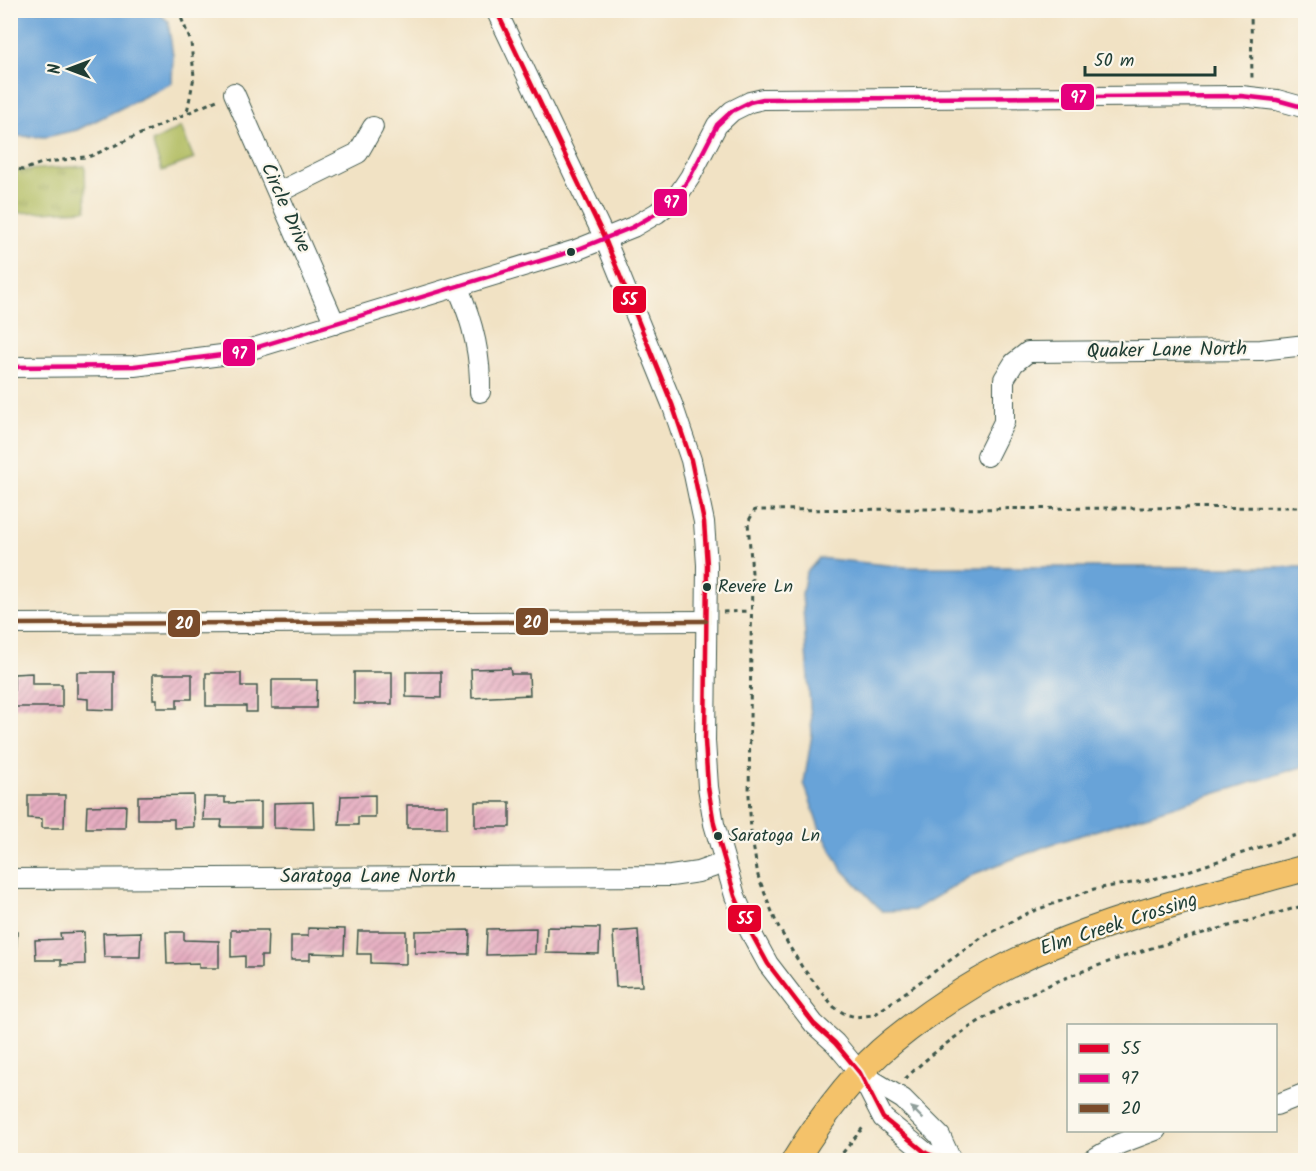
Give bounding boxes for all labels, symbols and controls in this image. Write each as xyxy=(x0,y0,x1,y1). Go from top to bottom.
north arrow xyxy=(39,39,99,99)
scale bar xyxy=(1085,39,1216,77)
text: 50 m xyxy=(1094,47,1134,76)
text: N xyxy=(43,64,68,74)
line badge: 97 xyxy=(1060,83,1095,111)
text: 97 xyxy=(1070,86,1086,111)
street label: Circle Drive xyxy=(251,158,319,258)
line badge: 97 xyxy=(653,188,688,217)
text: 97 xyxy=(663,191,679,216)
unlabelled marker xyxy=(565,246,577,258)
line badge: 55 xyxy=(612,285,647,314)
text: 55 xyxy=(620,288,639,313)
street label: Quaker Lane North xyxy=(1086,334,1248,368)
line badge: 97 xyxy=(222,338,256,367)
text: 97 xyxy=(231,342,247,367)
place label: Revere Ln xyxy=(718,573,793,602)
marker: Revere Ln xyxy=(701,581,713,593)
line badge: 20 xyxy=(515,607,549,636)
line badge: 20 xyxy=(167,609,201,638)
text: 20 xyxy=(523,611,542,636)
text: 20 xyxy=(175,612,194,637)
place label: Saratoga Ln xyxy=(729,822,820,851)
marker: Saratoga Ln xyxy=(712,830,724,842)
street label: Saratoga Lane North xyxy=(280,861,456,893)
street label: Elm Creek Crossing xyxy=(1036,884,1202,966)
line badge: 55 xyxy=(727,904,762,933)
text: 55 xyxy=(736,907,755,932)
legend xyxy=(1067,1024,1277,1132)
text: 55 xyxy=(1121,1035,1142,1064)
text: 97 xyxy=(1121,1065,1139,1094)
text: 20 xyxy=(1121,1095,1140,1124)
one-way arrow xyxy=(911,1107,925,1121)

